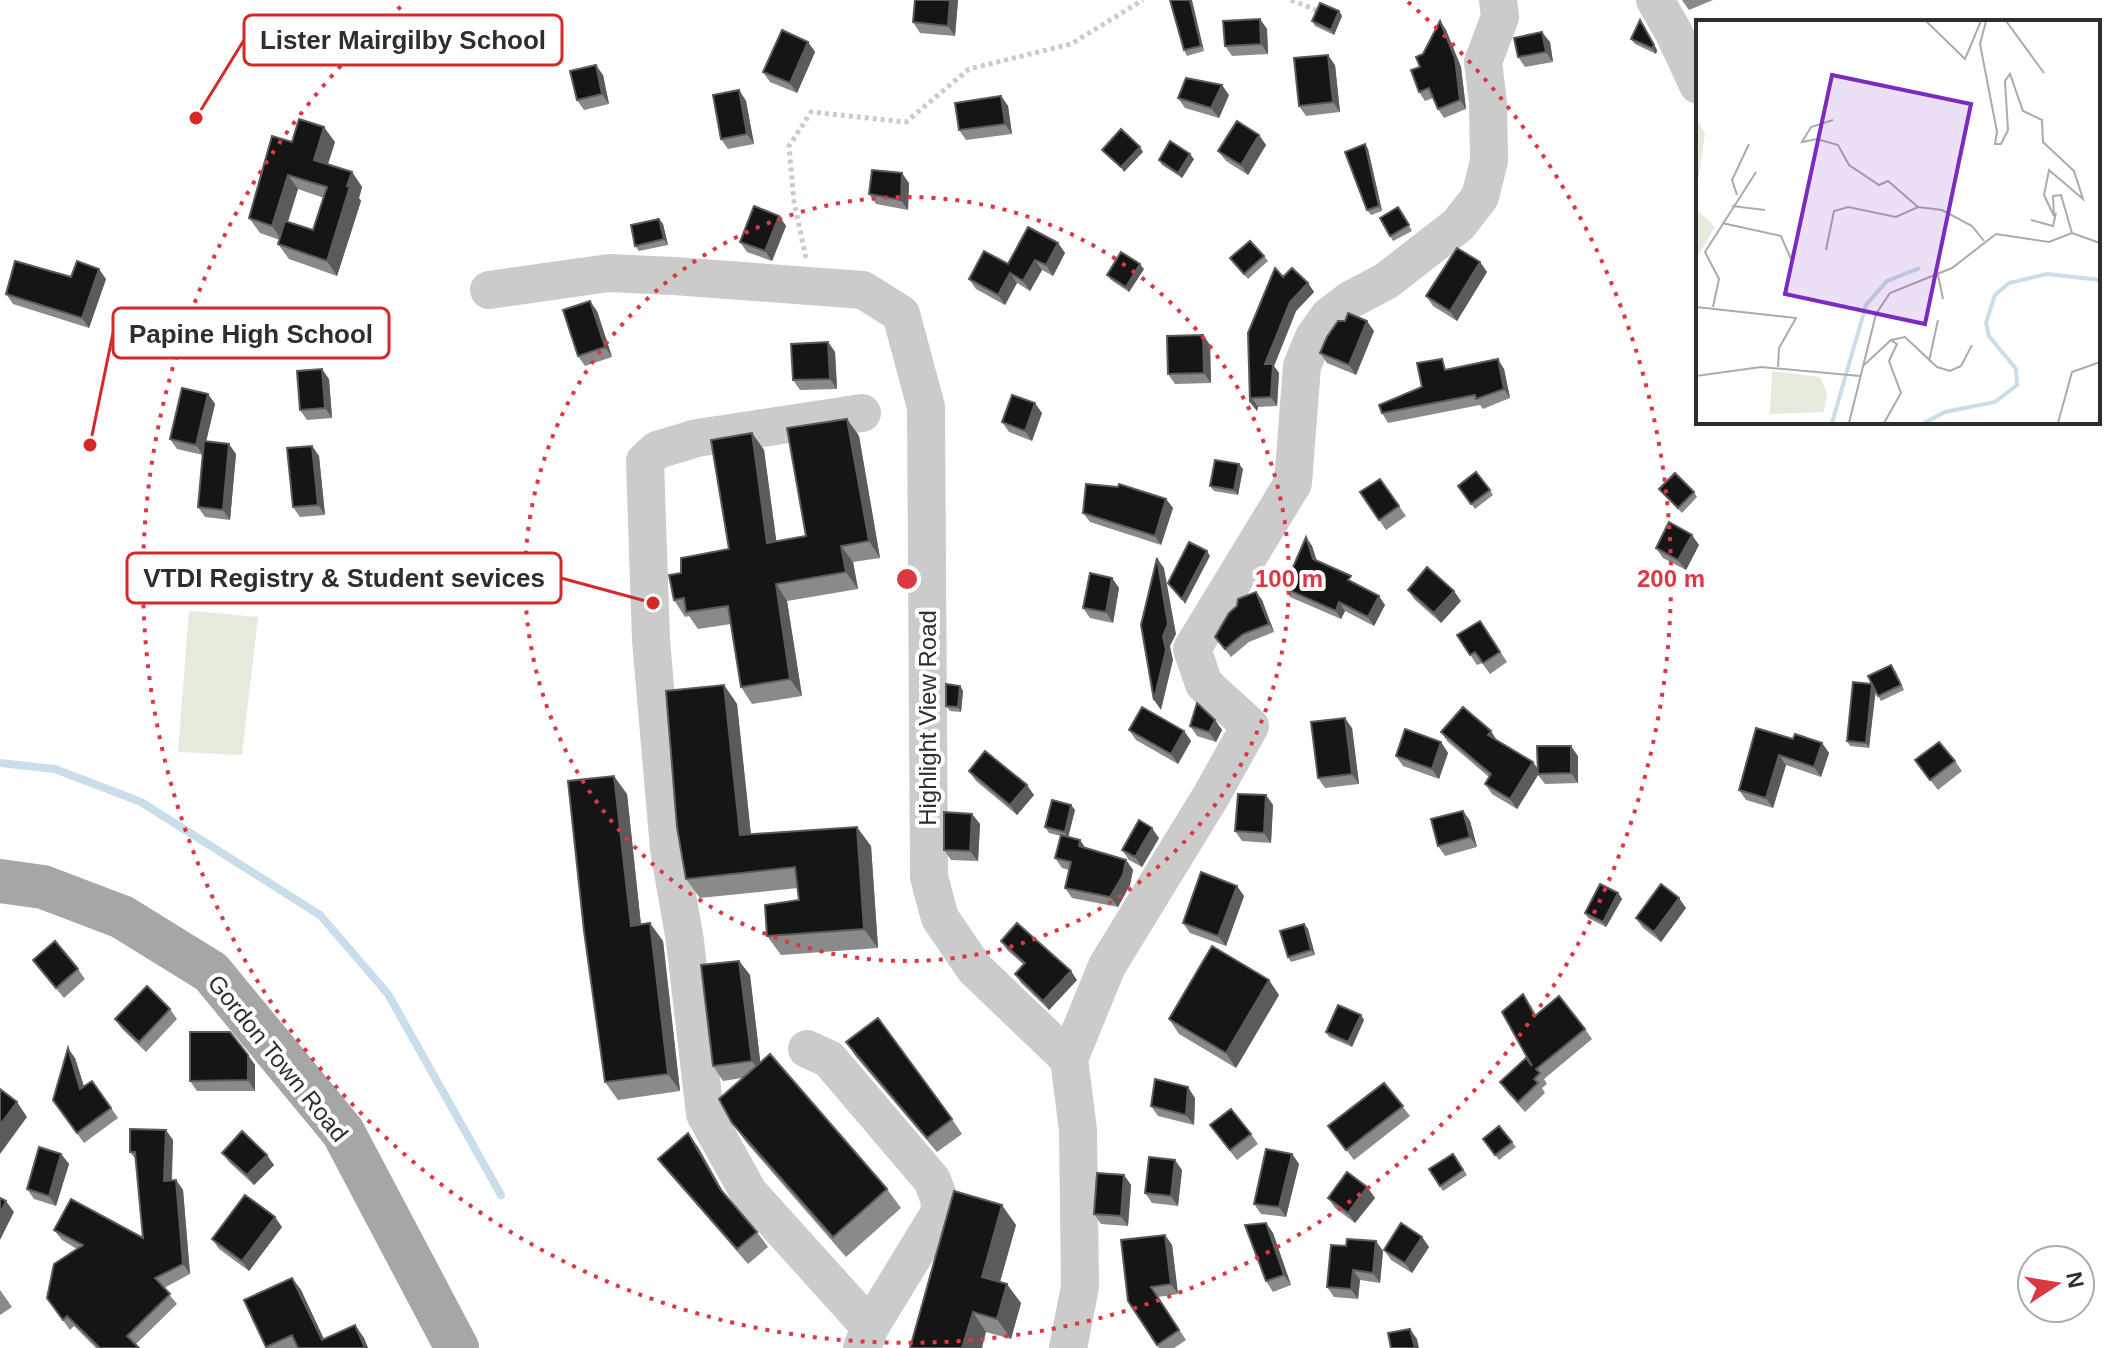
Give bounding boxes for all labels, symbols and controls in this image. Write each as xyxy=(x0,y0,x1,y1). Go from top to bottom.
callout: Lister Mairgilby School xyxy=(244,15,562,65)
inset map xyxy=(1696,20,2100,424)
text: Lister Mairgilby School xyxy=(260,25,546,55)
callout: Papine High School xyxy=(113,308,389,358)
text: Papine High School xyxy=(129,319,373,349)
callout: VTDI Registry & Student sevices xyxy=(127,553,561,603)
text: VTDI Registry & Student sevices xyxy=(143,563,545,593)
centre of rings xyxy=(893,565,921,593)
text: 100 m xyxy=(1255,565,1323,592)
text: 200 m xyxy=(1637,565,1705,592)
street label: Highlight View Road xyxy=(914,610,941,826)
street label: Gordon Town Road xyxy=(203,969,353,1147)
north arrow xyxy=(2016,1244,2096,1324)
text: N xyxy=(2061,1270,2089,1290)

